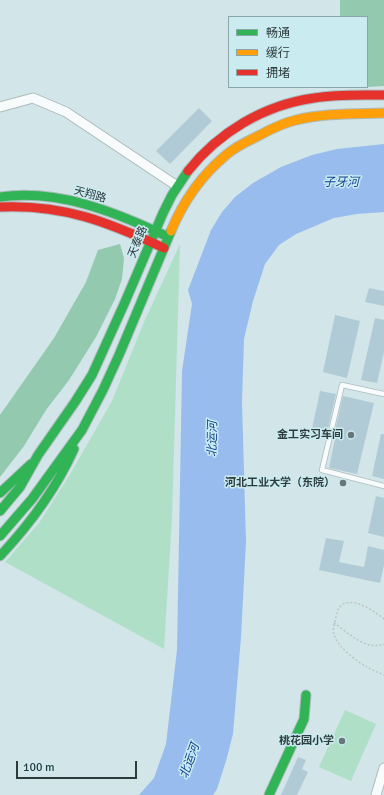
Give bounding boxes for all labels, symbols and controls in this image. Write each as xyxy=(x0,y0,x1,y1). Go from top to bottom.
legend xyxy=(228,16,368,88)
text: 畅通 xyxy=(266,26,290,41)
text: 缓行 xyxy=(266,46,290,61)
text: 拥堵 xyxy=(266,66,290,81)
water label: 子牙河 xyxy=(323,176,359,190)
street label: 天翔路 xyxy=(72,184,108,206)
street label: 天泰路 xyxy=(126,224,150,260)
water label: 北运河 xyxy=(205,421,221,457)
place label: 金工实习车间 xyxy=(277,428,343,442)
marker: 金工实习车间 xyxy=(346,430,356,440)
place label: 河北工业大学（东院） xyxy=(225,476,335,490)
marker: 河北工业大学（东院） xyxy=(338,478,348,488)
place label: 桃花园小学 xyxy=(279,734,334,748)
marker: 桃花园小学 xyxy=(337,736,347,746)
water label: 北运河 xyxy=(177,742,203,780)
scale bar xyxy=(18,753,139,779)
text: 100 m xyxy=(23,760,55,775)

